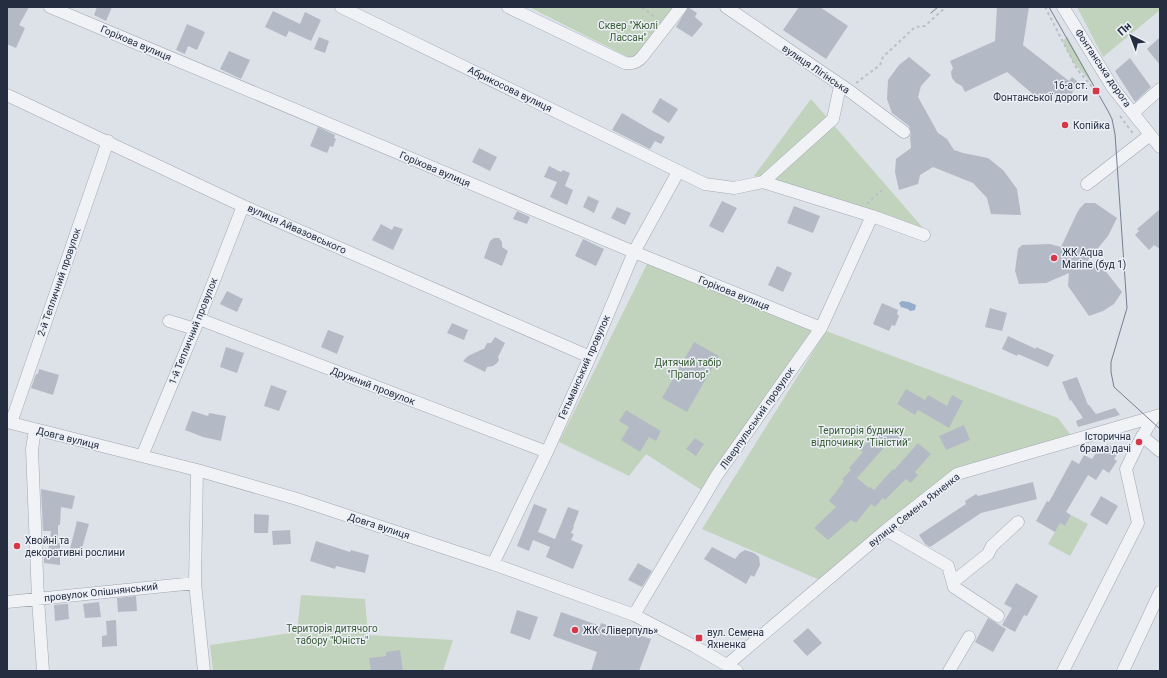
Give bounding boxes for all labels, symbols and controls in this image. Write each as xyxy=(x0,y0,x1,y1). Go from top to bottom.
north arrow xyxy=(1111,16,1151,56)
text: Пн xyxy=(1115,19,1134,38)
park label: Сквер "Жюлі Лассан" xyxy=(598,20,658,43)
street label: Горіхова вулиця xyxy=(99,23,173,63)
street label: Фонтанська дорога xyxy=(1073,26,1134,109)
street label: вулиця Лігінська xyxy=(780,42,852,96)
street label: Абрикосова вулиця xyxy=(466,64,554,114)
place label: 16-а ст. Фонтанської дороги xyxy=(993,80,1088,103)
marker: 16-а ст. Фонтанської дороги xyxy=(1091,86,1101,96)
marker: Копійка xyxy=(1060,120,1070,130)
place label: Копійка xyxy=(1073,120,1110,131)
street label: Горіхова вулиця xyxy=(398,149,472,189)
street label: вулиця Айвазовського xyxy=(246,202,348,256)
street label: 2-й Тепличний провулок xyxy=(35,226,83,338)
place label: ЖК Aqua Marine (буд 1) xyxy=(1062,247,1126,271)
marker: ЖК Aqua Marine (буд 1) xyxy=(1049,253,1059,263)
street label: Горіхова вулиця xyxy=(697,274,771,312)
street label: 1-й Тепличний провулок xyxy=(167,276,220,386)
street label: Гетьманський провулок xyxy=(556,313,612,421)
park label: Дитячий табір "Прапор" xyxy=(655,357,722,380)
street label: Ліверпульський провулок xyxy=(718,364,797,471)
street label: Дружний провулок xyxy=(329,365,417,407)
street label: Довга вулиця xyxy=(35,425,101,451)
park label: Територія будинку відпочинку "Тіністий" xyxy=(811,425,911,448)
place label: Історична брама дачі xyxy=(1080,431,1131,454)
marker: Історична брама дачі xyxy=(1134,437,1144,447)
street label: вулиця Семена Яхненка xyxy=(866,471,962,549)
street label: Довга вулиця xyxy=(347,511,411,541)
place label: Хвойні та декоративні рослини xyxy=(25,535,125,558)
marker: Хвойні та декоративні рослини xyxy=(12,541,22,551)
street label: провулок Опішнянський xyxy=(44,581,159,603)
park label: Територія дитячого табору "Юність" xyxy=(286,623,378,646)
marker: ЖК «Ліверпуль» xyxy=(570,625,580,635)
place label: ЖК «Ліверпуль» xyxy=(583,625,658,636)
place label: вул. Семена Яхненка xyxy=(707,627,764,650)
marker: вул. Семена Яхненка xyxy=(694,633,704,643)

